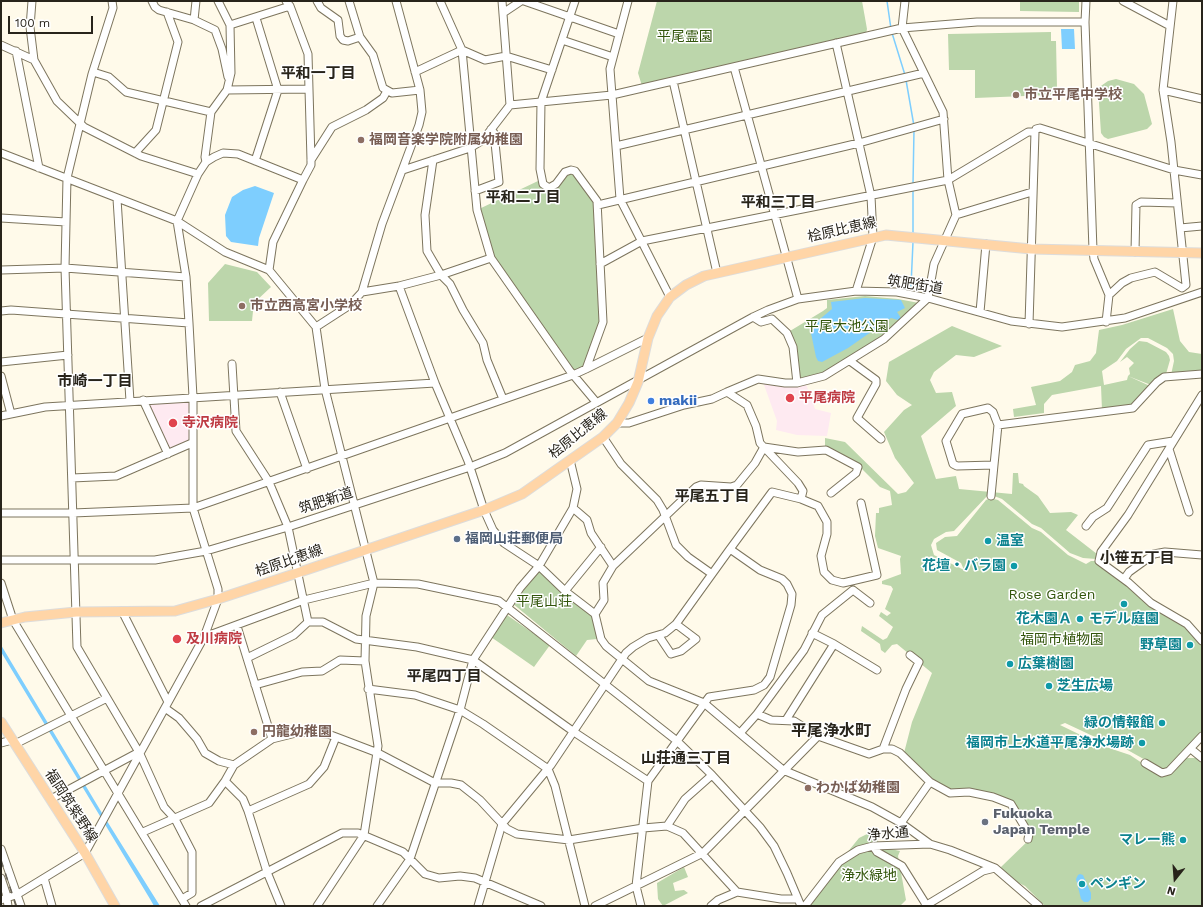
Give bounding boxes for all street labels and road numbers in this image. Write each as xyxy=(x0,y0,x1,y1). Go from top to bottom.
street label: 桧原比恵線 xyxy=(806,214,878,246)
street label: 筑肥街道 xyxy=(886,272,944,298)
street label: 桧原比恵線 xyxy=(546,405,610,463)
street label: 筑肥新道 xyxy=(297,484,355,518)
street label: 桧原比恵線 xyxy=(253,542,325,580)
street label: 福岡筑紫野線 xyxy=(41,766,101,846)
street label: 浄水通 xyxy=(866,824,910,844)

